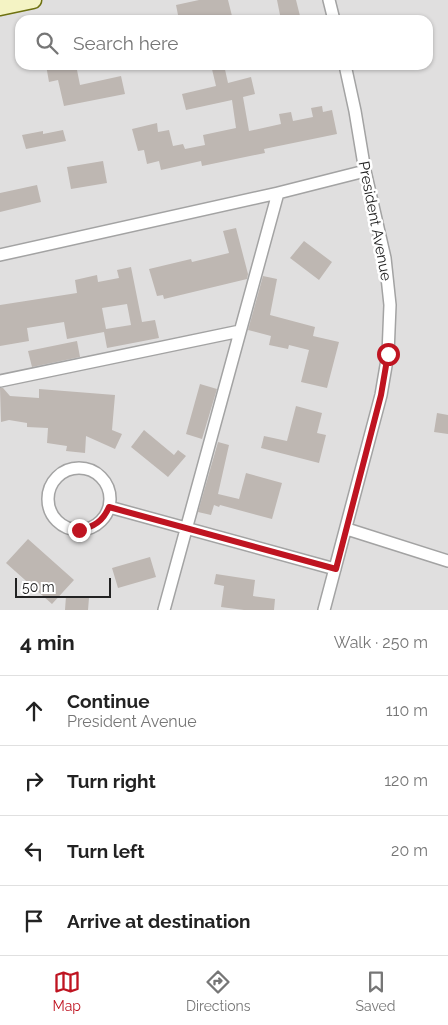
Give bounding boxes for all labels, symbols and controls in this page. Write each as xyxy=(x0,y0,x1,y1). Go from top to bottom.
search box xyxy=(15,15,433,70)
icon: search xyxy=(33,29,61,57)
text: Search here xyxy=(73,32,179,54)
street label: President Avenue xyxy=(355,160,395,283)
route start xyxy=(377,343,400,366)
route end xyxy=(68,519,91,542)
scale bar xyxy=(15,575,111,598)
text: 50 m xyxy=(22,579,55,595)
text: 4 min xyxy=(20,630,75,655)
text: Walk · 250 m xyxy=(334,633,428,652)
text: Continue xyxy=(67,690,150,712)
icon: ahead xyxy=(20,697,48,725)
text: 110 m xyxy=(386,701,428,720)
text: President Avenue xyxy=(67,712,197,731)
icon: right xyxy=(20,767,48,795)
text: Turn right xyxy=(67,770,156,792)
text: 120 m xyxy=(384,771,428,790)
icon: left xyxy=(20,837,48,865)
text: Turn left xyxy=(67,840,144,862)
text: 20 m xyxy=(391,841,428,860)
icon: arrive xyxy=(20,907,48,935)
text: Arrive at destination xyxy=(67,910,251,932)
tab: Map xyxy=(52,968,81,1014)
tab: Directions xyxy=(186,968,251,1014)
tab: Saved xyxy=(355,968,396,1014)

